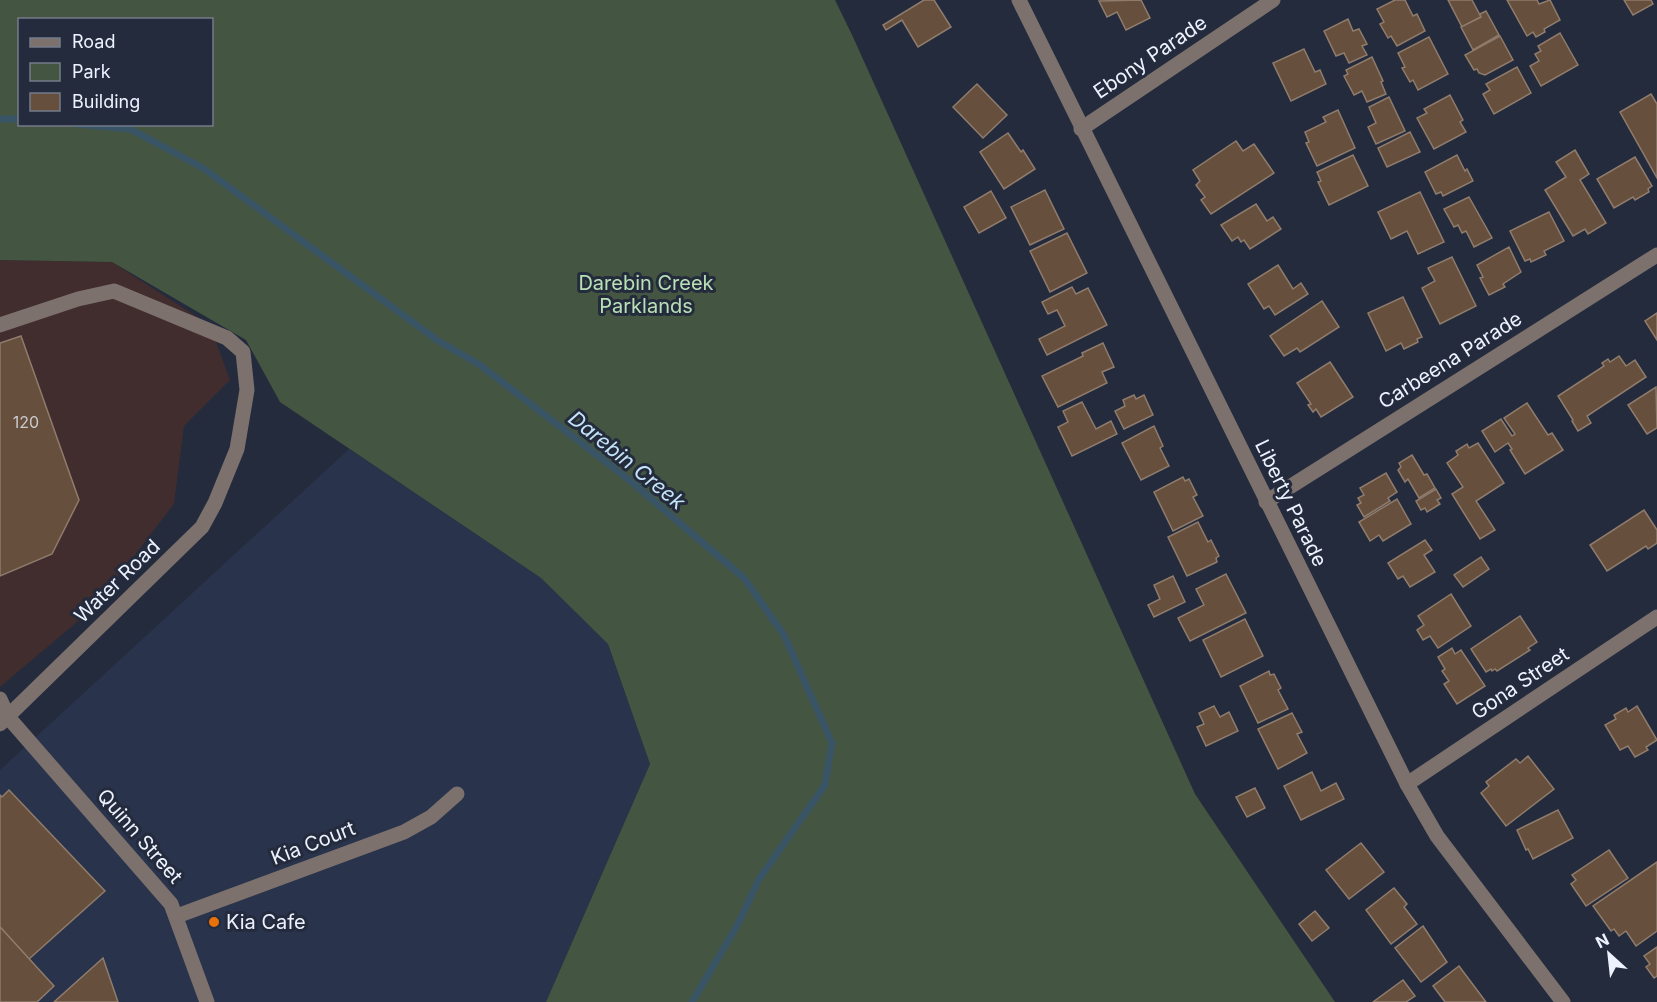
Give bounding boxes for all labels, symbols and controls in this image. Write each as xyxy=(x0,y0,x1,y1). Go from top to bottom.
street label: Ebony Parade xyxy=(1089,10,1211,104)
legend xyxy=(18,18,213,126)
text: Road xyxy=(72,31,115,52)
text: Park xyxy=(72,61,111,82)
text: Building xyxy=(72,91,140,112)
park label: Darebin Creek Parklands xyxy=(578,271,714,318)
street label: Carbeena Parade xyxy=(1374,306,1526,414)
water label: Darebin Creek xyxy=(564,405,691,515)
house number: 120 xyxy=(13,412,39,432)
street label: Liberty Parade xyxy=(1250,436,1332,570)
street label: Water Road xyxy=(69,534,165,628)
street label: Gona Street xyxy=(1467,641,1574,724)
street label: Quinn Street xyxy=(92,784,188,889)
street label: Kia Court xyxy=(267,816,359,870)
place label: Kia Cafe xyxy=(226,910,306,934)
marker: Kia Cafe xyxy=(207,915,221,929)
north arrow xyxy=(1579,924,1639,984)
text: N xyxy=(1592,929,1612,952)

